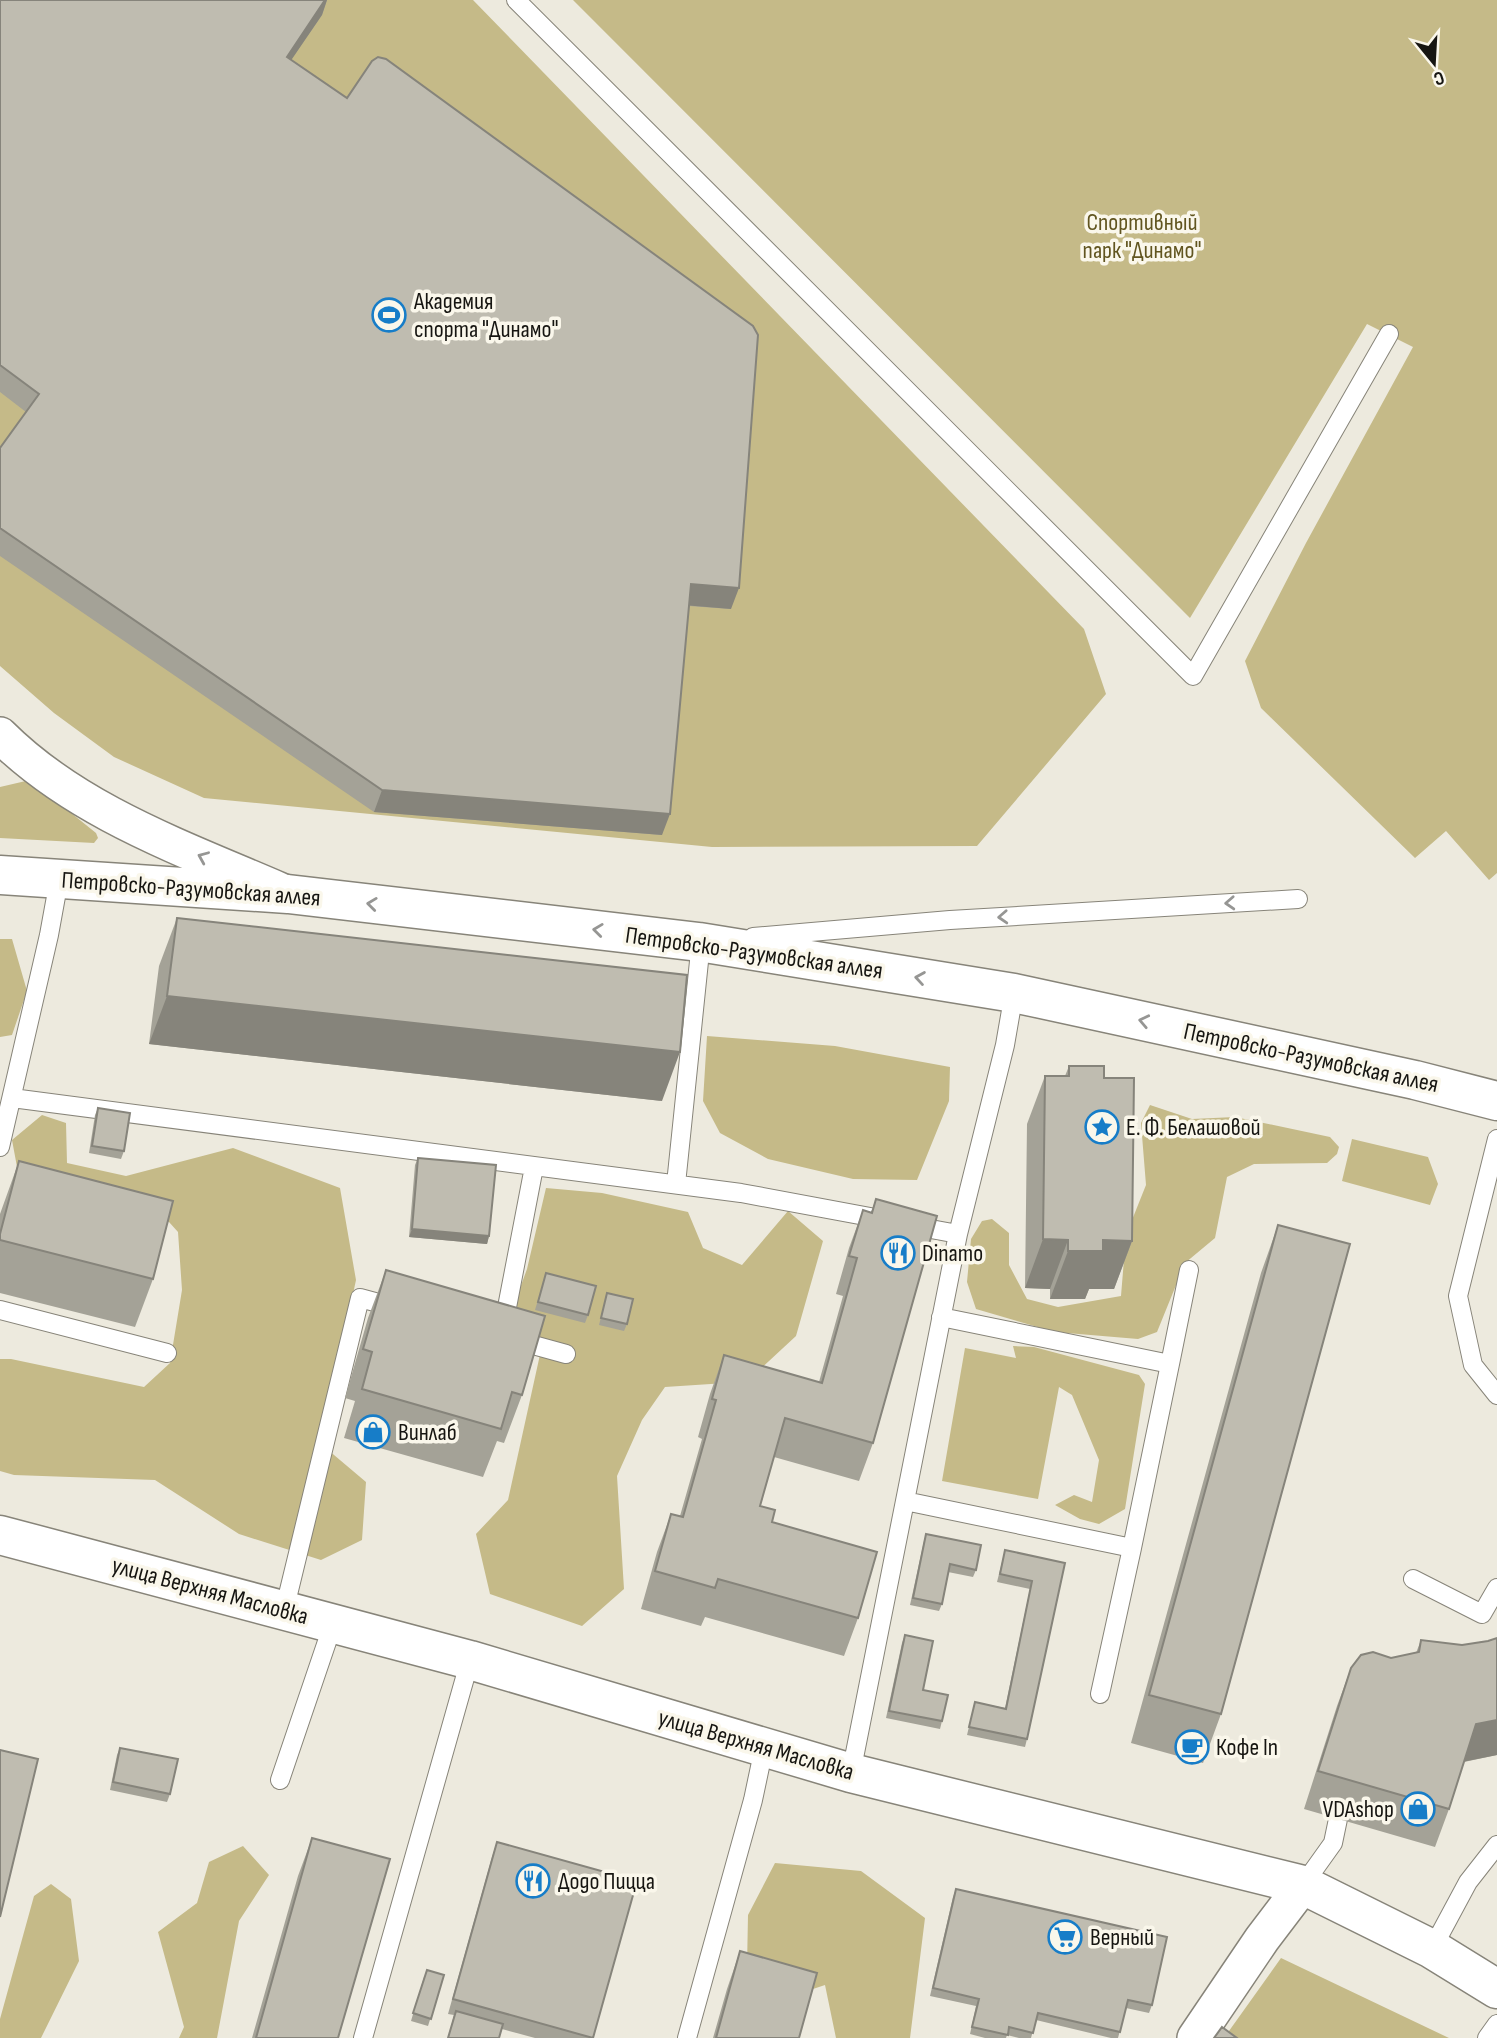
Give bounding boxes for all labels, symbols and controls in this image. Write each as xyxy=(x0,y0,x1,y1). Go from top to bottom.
north arrow xyxy=(1399,28,1469,98)
text: С xyxy=(1430,65,1447,90)
park label: Спортивный парк "Динамо" xyxy=(1083,208,1201,265)
place label: Академия спорта "Динамо" xyxy=(413,287,559,344)
sports icon: Академия спорта "Динамо" xyxy=(370,296,408,334)
one-way arrow xyxy=(198,852,210,866)
street label: Петровско-Разумовская аллея xyxy=(61,865,321,913)
one-way arrow xyxy=(1224,895,1235,910)
one-way arrow xyxy=(367,897,378,912)
one-way arrow xyxy=(997,909,1008,924)
street label: Петровско-Разумовская аллея xyxy=(623,921,885,985)
one-way arrow xyxy=(593,923,604,938)
one-way arrow xyxy=(914,971,926,986)
one-way arrow xyxy=(1138,1015,1150,1030)
street label: Петровско-Разумовская аллея xyxy=(1181,1017,1441,1099)
place icon: Е. Ф. Белашовой xyxy=(1083,1108,1121,1146)
place label: Е. Ф. Белашовой xyxy=(1126,1113,1261,1142)
restaurant icon: Dinamo xyxy=(879,1234,917,1272)
place label: Dinamo xyxy=(922,1239,983,1268)
shop icon: Винлаб xyxy=(354,1413,392,1451)
place label: Винлаб xyxy=(398,1418,457,1447)
street label: улица Верхняя Масловка xyxy=(109,1551,311,1631)
street label: улица Верхняя Масловка xyxy=(655,1703,857,1787)
cafe icon: Кофе In xyxy=(1173,1728,1211,1766)
place label: Кофе In xyxy=(1216,1733,1278,1762)
shop icon: VDAshop xyxy=(1399,1790,1437,1828)
place label: VDAshop xyxy=(1323,1795,1394,1824)
restaurant icon: Додо Пицца xyxy=(514,1862,552,1900)
place label: Додо Пицца xyxy=(558,1867,655,1896)
supermarket icon: Верный xyxy=(1046,1918,1084,1956)
place label: Верный xyxy=(1090,1923,1154,1952)

